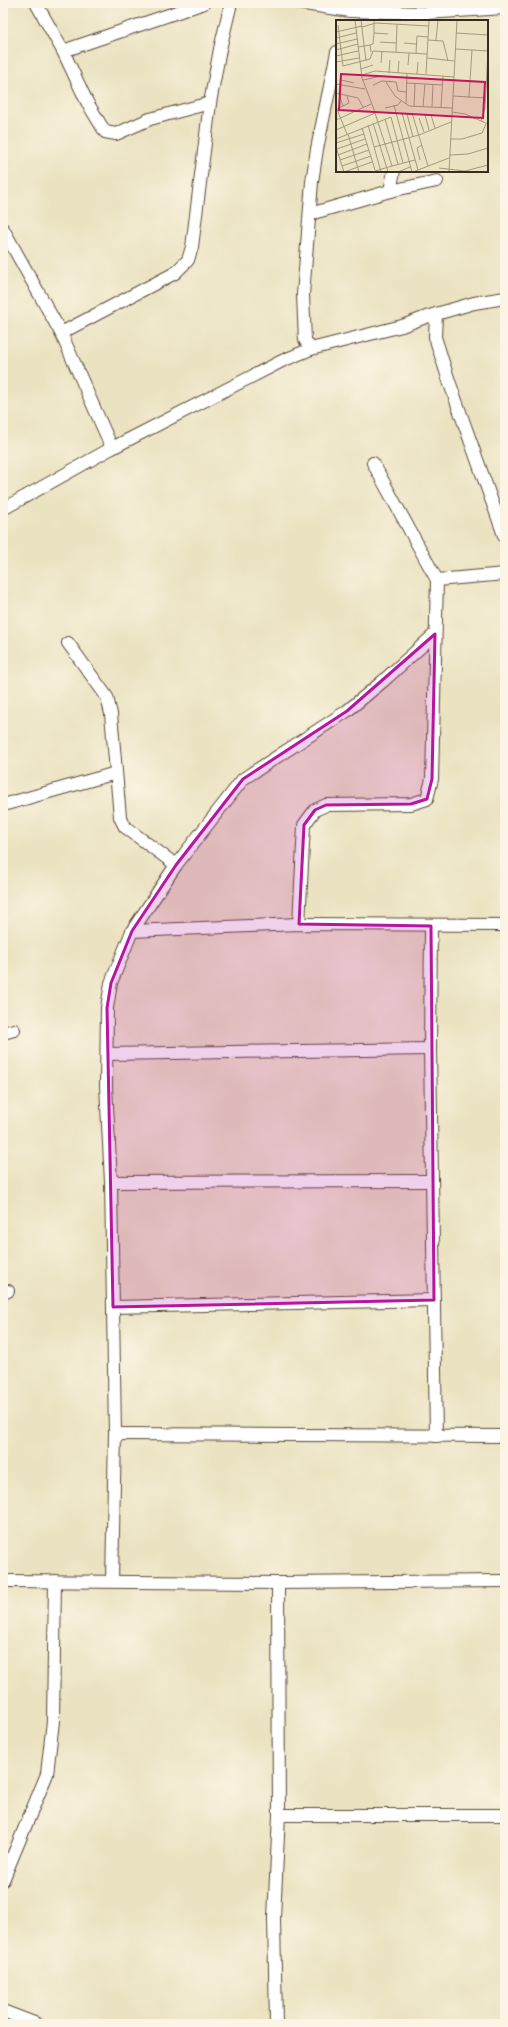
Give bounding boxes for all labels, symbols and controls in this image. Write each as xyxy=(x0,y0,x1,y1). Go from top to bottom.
inset map xyxy=(336,20,488,172)

